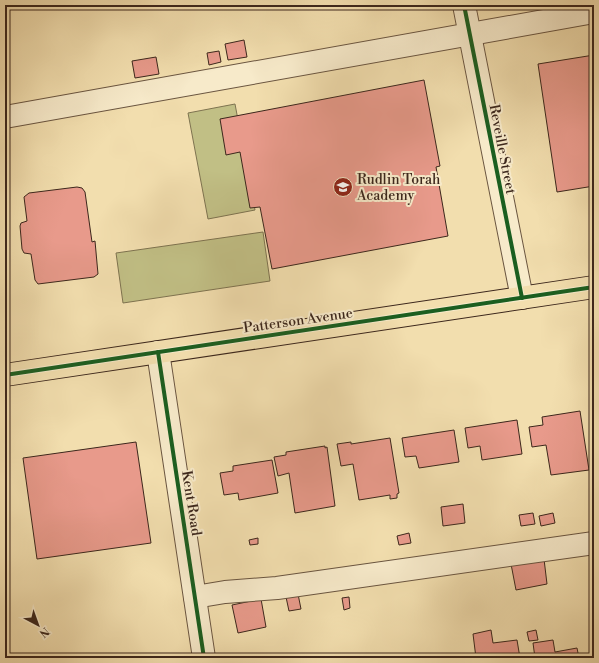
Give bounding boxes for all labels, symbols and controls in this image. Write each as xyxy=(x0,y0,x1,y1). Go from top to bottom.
street label: Reveille Street xyxy=(484,103,520,196)
place label: Rudlin Torah Academy xyxy=(356,171,441,205)
school or university icon: Rudlin Torah Academy xyxy=(332,176,354,198)
street label: Patterson Avenue xyxy=(242,304,354,338)
street label: Kent Road xyxy=(177,469,205,537)
north arrow xyxy=(18,605,58,645)
text: N xyxy=(36,624,52,640)

